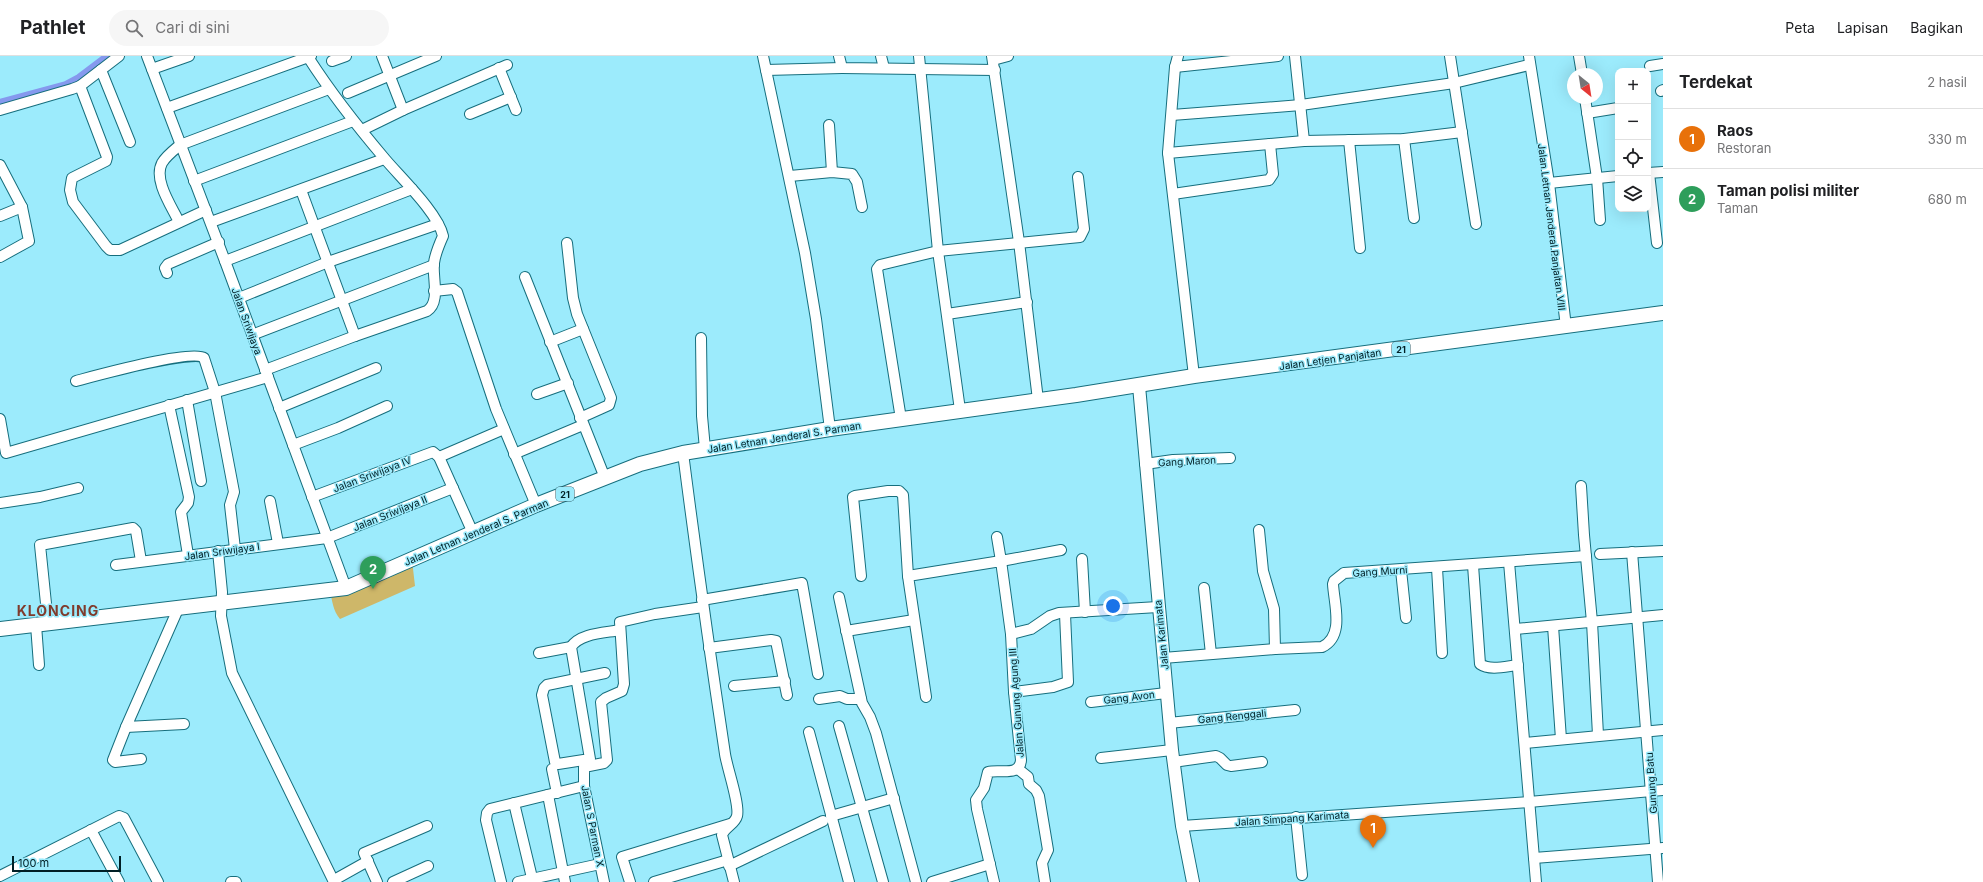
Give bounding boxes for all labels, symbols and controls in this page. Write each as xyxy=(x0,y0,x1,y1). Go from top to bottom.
search box xyxy=(109,10,389,46)
text: Pathlet xyxy=(20,16,85,39)
icon: search xyxy=(123,17,145,39)
text: Cari di sini xyxy=(155,18,230,37)
text: Peta xyxy=(1785,19,1815,36)
text: Lapisan xyxy=(1837,19,1888,36)
text: Bagikan xyxy=(1910,19,1963,36)
north arrow xyxy=(1567,68,1603,104)
map controls xyxy=(1615,68,1651,212)
button: + xyxy=(1615,68,1651,104)
text: Terdekat xyxy=(1679,72,1752,92)
text: 2 hasil xyxy=(1927,74,1967,90)
button: − xyxy=(1615,104,1651,140)
text: Raos xyxy=(1717,121,1753,140)
text: 1 xyxy=(1689,131,1695,147)
text: 330 m xyxy=(1928,131,1967,147)
button: locate xyxy=(1615,140,1651,176)
text: Restoran xyxy=(1717,140,1771,156)
street label: Jalan Letnan Jenderal Panjaitan VIII xyxy=(1536,143,1568,311)
button: layers xyxy=(1615,176,1651,212)
text: Taman polisi militer xyxy=(1717,181,1859,200)
text: 2 xyxy=(1688,191,1696,207)
text: 680 m xyxy=(1928,191,1967,207)
text: Taman xyxy=(1717,200,1758,216)
street label: Jalan Sriwijaya xyxy=(229,286,265,356)
road number: 21 xyxy=(1392,342,1410,356)
street label: Jalan Letjen Panjaitan xyxy=(1278,346,1382,372)
street label: Jalan Letnan Jenderal S. Parman xyxy=(706,419,862,455)
street label: Gang Maron xyxy=(1158,453,1216,469)
street label: Jalan Sriwijaya IV xyxy=(331,454,413,494)
road number: 21 xyxy=(556,487,574,501)
street label: Jalan Sriwijaya II xyxy=(351,493,429,533)
street label: Jalan Letnan Jenderal S. Parman xyxy=(402,496,550,568)
street label: Jalan Sriwijaya I xyxy=(184,540,260,562)
pin: 2 xyxy=(360,556,386,589)
street label: Gang Murni xyxy=(1352,563,1408,579)
your location xyxy=(1103,596,1123,616)
street label: Jalan Karimata xyxy=(1151,600,1171,670)
district label: KLONCING xyxy=(17,602,99,619)
street label: Jalan Gunung Agung III xyxy=(1006,648,1026,758)
street label: Gang Avon xyxy=(1103,688,1155,706)
street label: Gang Renggali xyxy=(1197,706,1267,726)
street label: Gunung Batu xyxy=(1643,752,1659,814)
street label: Jalan S Parman X xyxy=(579,784,607,868)
street label: Jalan Simpang Karimata xyxy=(1235,808,1349,828)
pin: 1 xyxy=(1360,815,1386,848)
scale bar xyxy=(12,854,121,873)
text: 100 m xyxy=(18,856,49,870)

